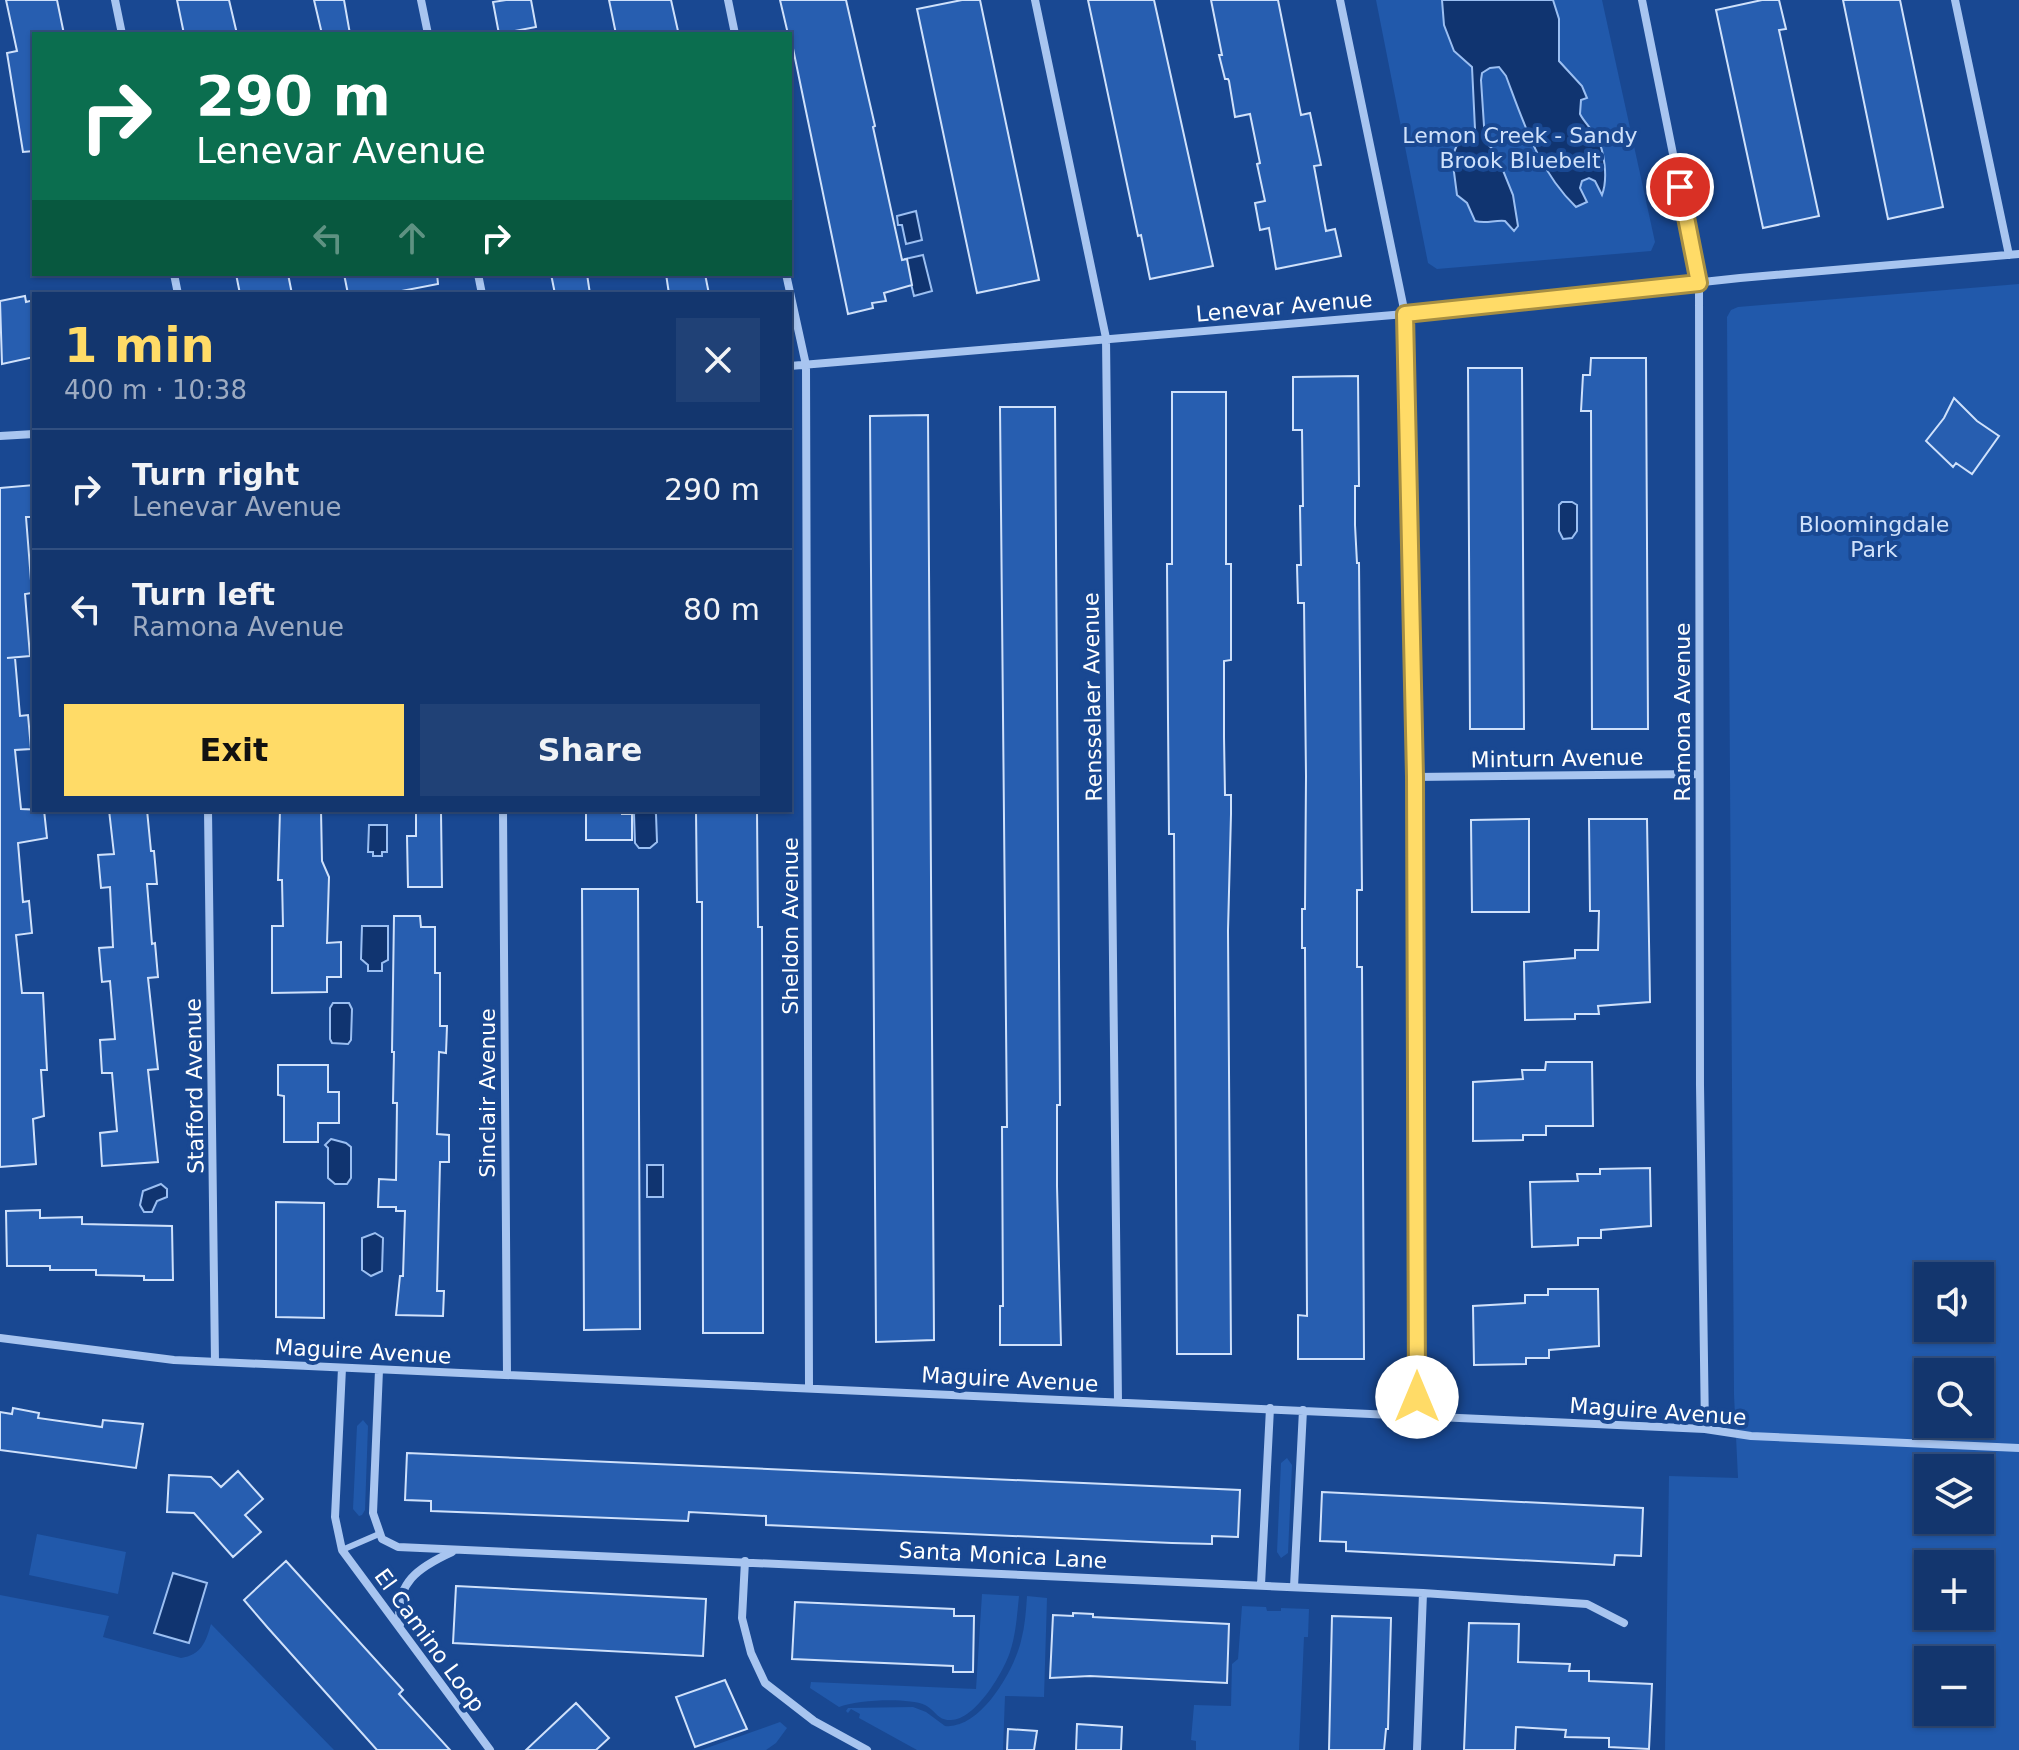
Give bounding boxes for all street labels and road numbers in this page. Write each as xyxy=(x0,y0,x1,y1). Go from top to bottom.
street label: Lenevar Avenue xyxy=(1195,286,1373,327)
street label: Rensselaer Avenue xyxy=(1078,592,1107,802)
street label: Ramona Avenue xyxy=(1670,622,1695,802)
street label: Minturn Avenue xyxy=(1470,744,1644,773)
street label: Sheldon Avenue xyxy=(778,837,803,1015)
street label: Stafford Avenue xyxy=(180,998,209,1174)
street label: Sinclair Avenue xyxy=(475,1008,500,1178)
street label: Maguire Avenue xyxy=(274,1334,452,1369)
street label: Maguire Avenue xyxy=(921,1362,1099,1397)
street label: Maguire Avenue xyxy=(1569,1393,1747,1430)
street label: Santa Monica Lane xyxy=(898,1538,1108,1573)
street label: El Camino Loop xyxy=(369,1564,490,1717)

